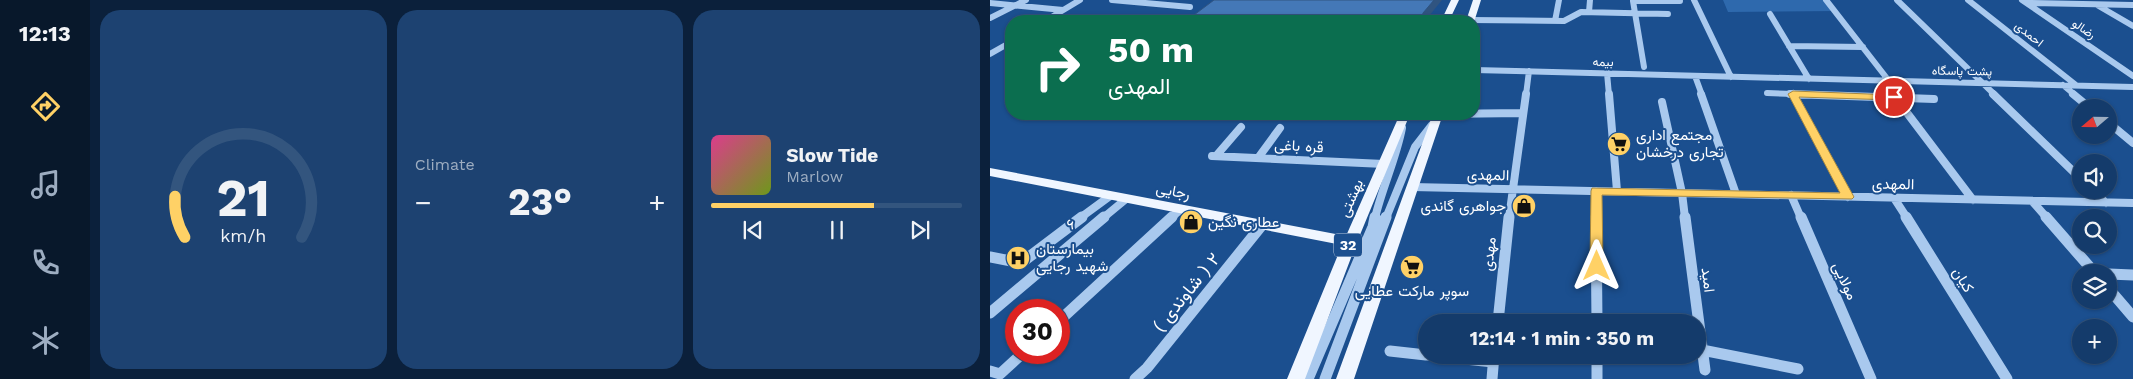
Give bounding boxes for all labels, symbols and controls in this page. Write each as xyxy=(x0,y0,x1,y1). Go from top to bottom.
street label: رضالو xyxy=(2069,16,2098,43)
street label: احمدی xyxy=(2011,18,2046,50)
text: 12:13 xyxy=(19,21,71,46)
text: 50 m xyxy=(1108,29,1194,71)
icon: right xyxy=(1025,35,1090,100)
street label: بیمه xyxy=(1592,55,1614,69)
street label: پشت پاسگاه xyxy=(1932,63,1993,80)
text: المهدی xyxy=(1108,74,1170,99)
pin xyxy=(1873,76,1915,118)
icon: arrive xyxy=(1880,83,1908,111)
icon: directions xyxy=(28,89,63,124)
north arrow xyxy=(2072,99,2118,144)
map controls xyxy=(2072,99,2117,364)
place label: مجتمع اداری تجاری درخشان xyxy=(1636,126,1724,162)
supermarket icon: مجتمع اداری تجاری درخشان xyxy=(1606,131,1632,157)
street label: قره باغی xyxy=(1274,136,1324,157)
text: Slow Tide xyxy=(786,144,878,167)
button: sound xyxy=(2072,154,2117,199)
text: Climate xyxy=(415,155,475,174)
street label: المهدی xyxy=(1467,166,1509,185)
icon: music xyxy=(28,167,63,202)
text: Marlow xyxy=(786,167,843,186)
text: 21 xyxy=(217,168,270,229)
street label: المهدی xyxy=(1872,175,1914,194)
street label: بهشتی xyxy=(1335,176,1368,220)
street label: رجایی xyxy=(1154,179,1192,204)
text: 23° xyxy=(508,180,572,224)
text: − xyxy=(415,186,432,219)
text: + xyxy=(648,186,665,219)
shop icon: جواهری گاندی xyxy=(1511,193,1537,219)
place label: جواهری گاندی xyxy=(1420,197,1506,216)
shop icon: عطاری نگین xyxy=(1178,209,1204,235)
button: search xyxy=(2072,209,2117,254)
place label: عطاری نگین xyxy=(1208,213,1280,232)
street label: ۶ xyxy=(1062,215,1080,233)
icon: previous xyxy=(739,216,767,244)
icon: pause xyxy=(823,216,851,244)
icon: next xyxy=(906,216,934,244)
text: km/h xyxy=(220,225,266,246)
road number: 32 xyxy=(1334,234,1362,256)
street label: مهدی xyxy=(1478,236,1501,272)
position arrow xyxy=(1570,239,1622,291)
place label: بیمارستان شهید رجایی xyxy=(1036,240,1108,276)
icon: phone xyxy=(28,245,63,280)
hospital icon: بیمارستان شهید رجایی xyxy=(1005,245,1031,271)
street label: ( شاوندی ) ۲ xyxy=(1148,249,1225,336)
supermarket icon: سوپر مارکت عطایی xyxy=(1399,254,1425,280)
street label: مولایی xyxy=(1828,259,1861,303)
street label: کیان xyxy=(1948,264,1978,296)
button: layers xyxy=(2072,264,2117,309)
street label: امید xyxy=(1698,267,1718,293)
place label: سوپر مارکت عطایی xyxy=(1355,282,1469,301)
speed limit sign: 30 xyxy=(1005,299,1070,364)
button: + xyxy=(2072,319,2117,364)
icon: climate xyxy=(28,323,63,358)
text: 12:14 · 1 min · 350 m xyxy=(1470,327,1654,350)

